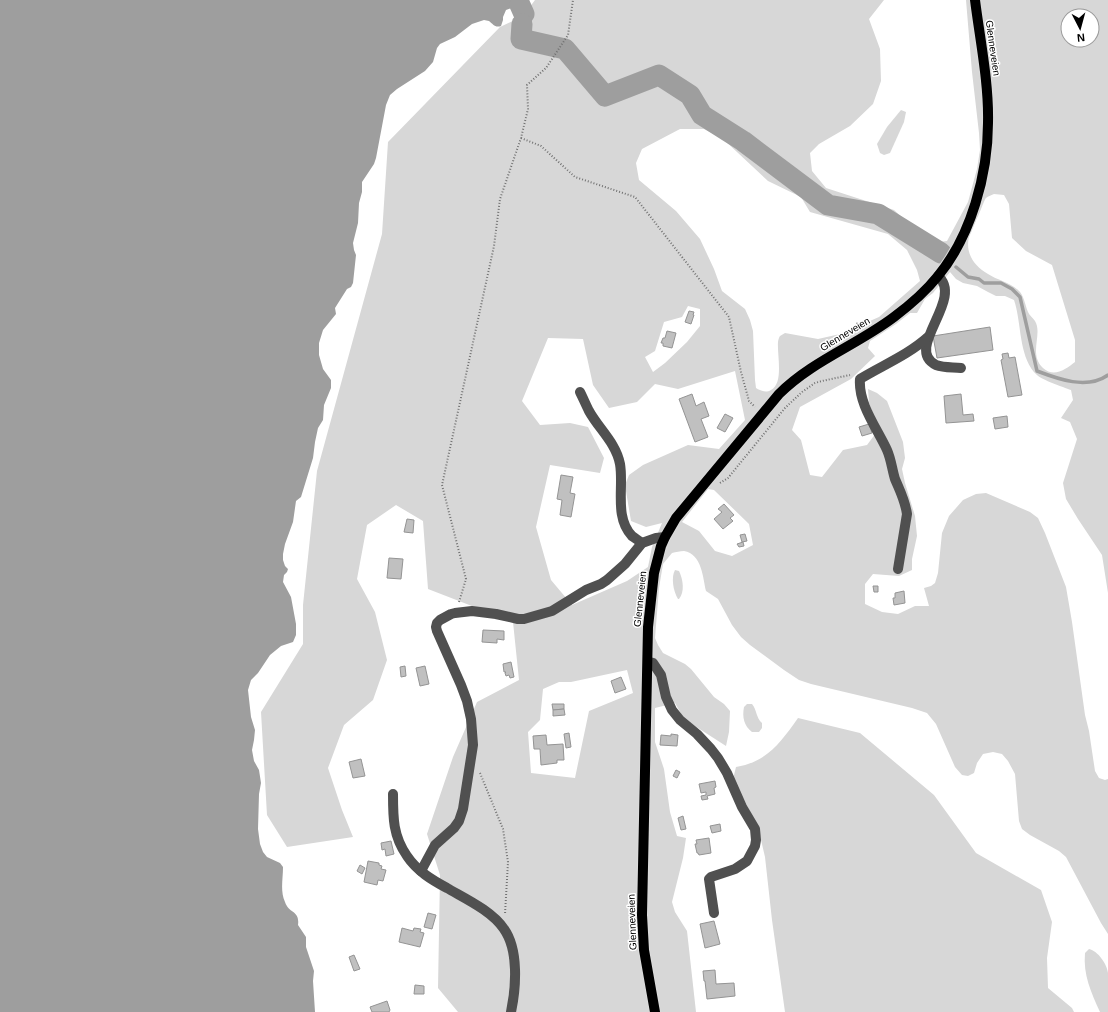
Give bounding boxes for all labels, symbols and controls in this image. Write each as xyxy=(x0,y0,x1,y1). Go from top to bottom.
north arrow xyxy=(1060,8,1100,48)
street label: Glenneveien xyxy=(984,19,1002,77)
text: N xyxy=(1076,32,1086,44)
street label: Glenneveien xyxy=(818,315,872,353)
street label: Glenneveien xyxy=(632,571,648,627)
street label: Glenneveien xyxy=(626,894,638,950)

